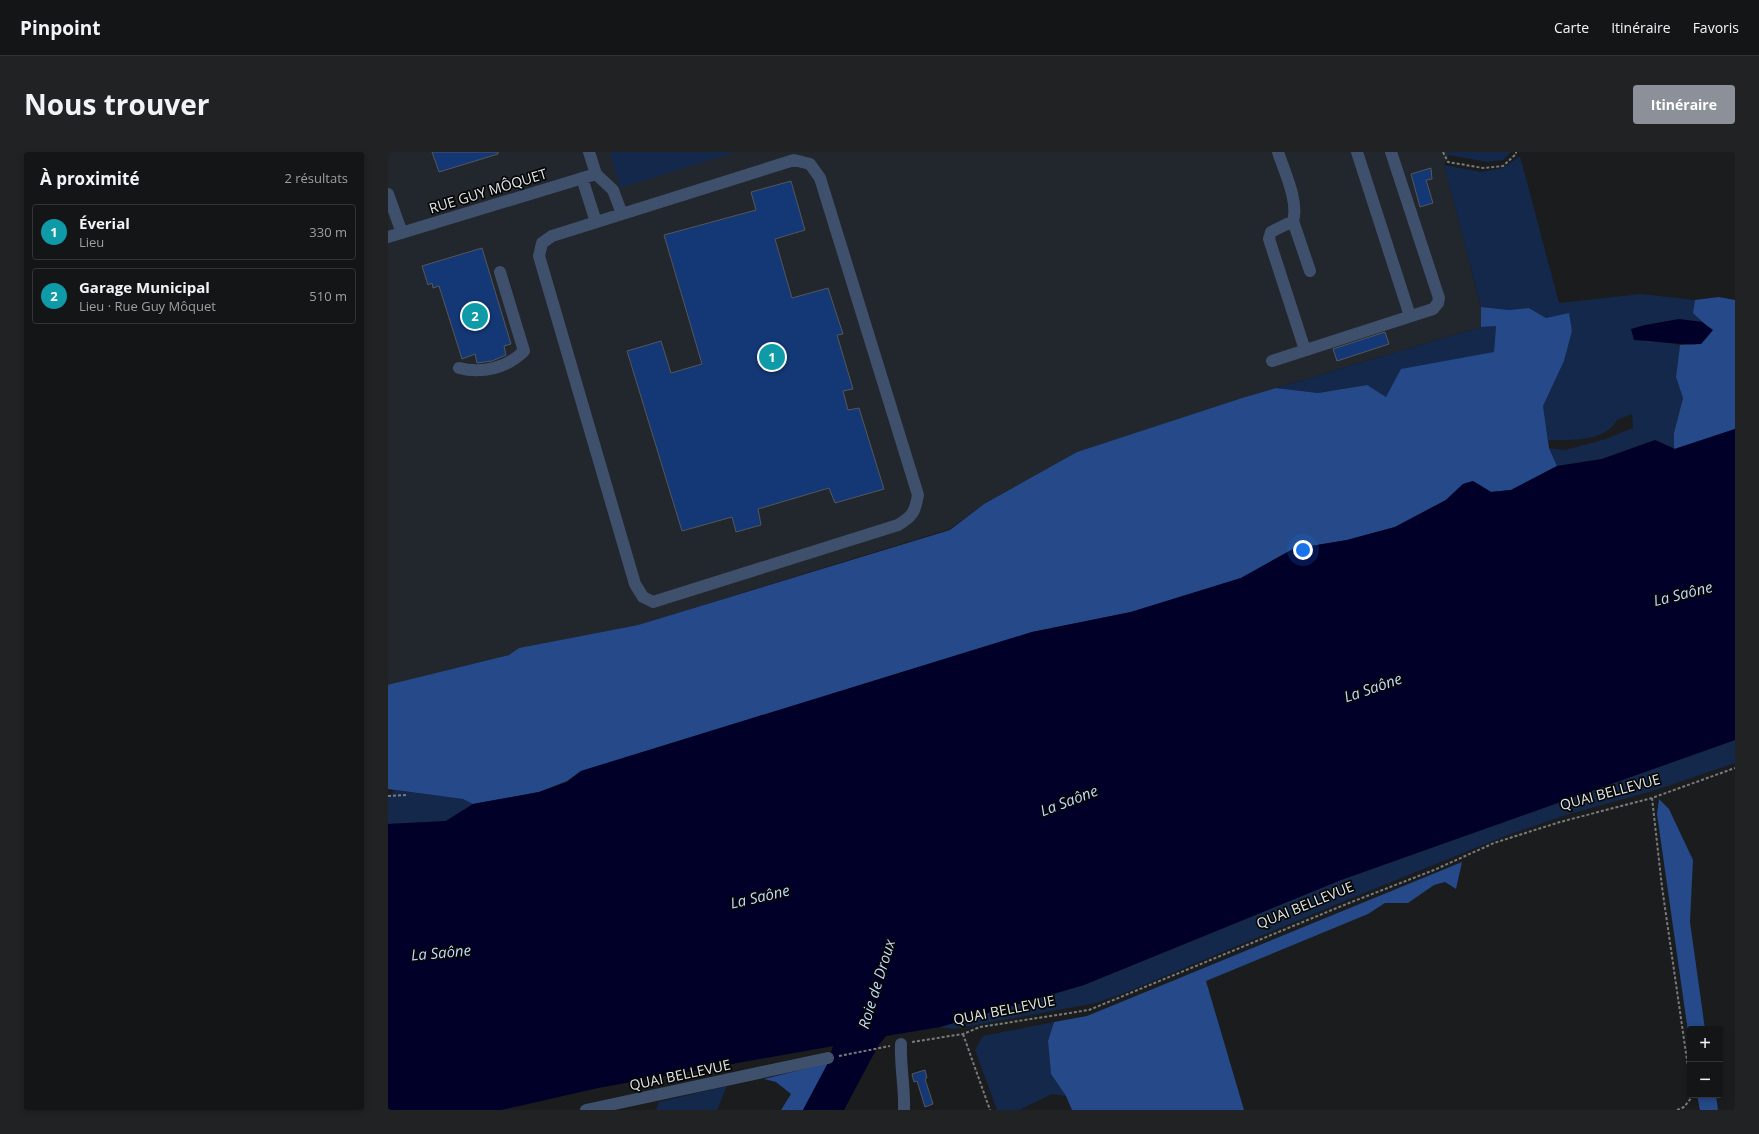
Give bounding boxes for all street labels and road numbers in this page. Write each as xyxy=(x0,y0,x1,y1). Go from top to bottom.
street label: RUE GUY MÔQUET xyxy=(427,163,549,217)
street label: QUAI BELLEVUE xyxy=(1558,769,1662,814)
street label: QUAI BELLEVUE xyxy=(1253,876,1356,933)
street label: QUAI BELLEVUE xyxy=(952,990,1056,1029)
street label: QUAI BELLEVUE xyxy=(628,1055,732,1095)

